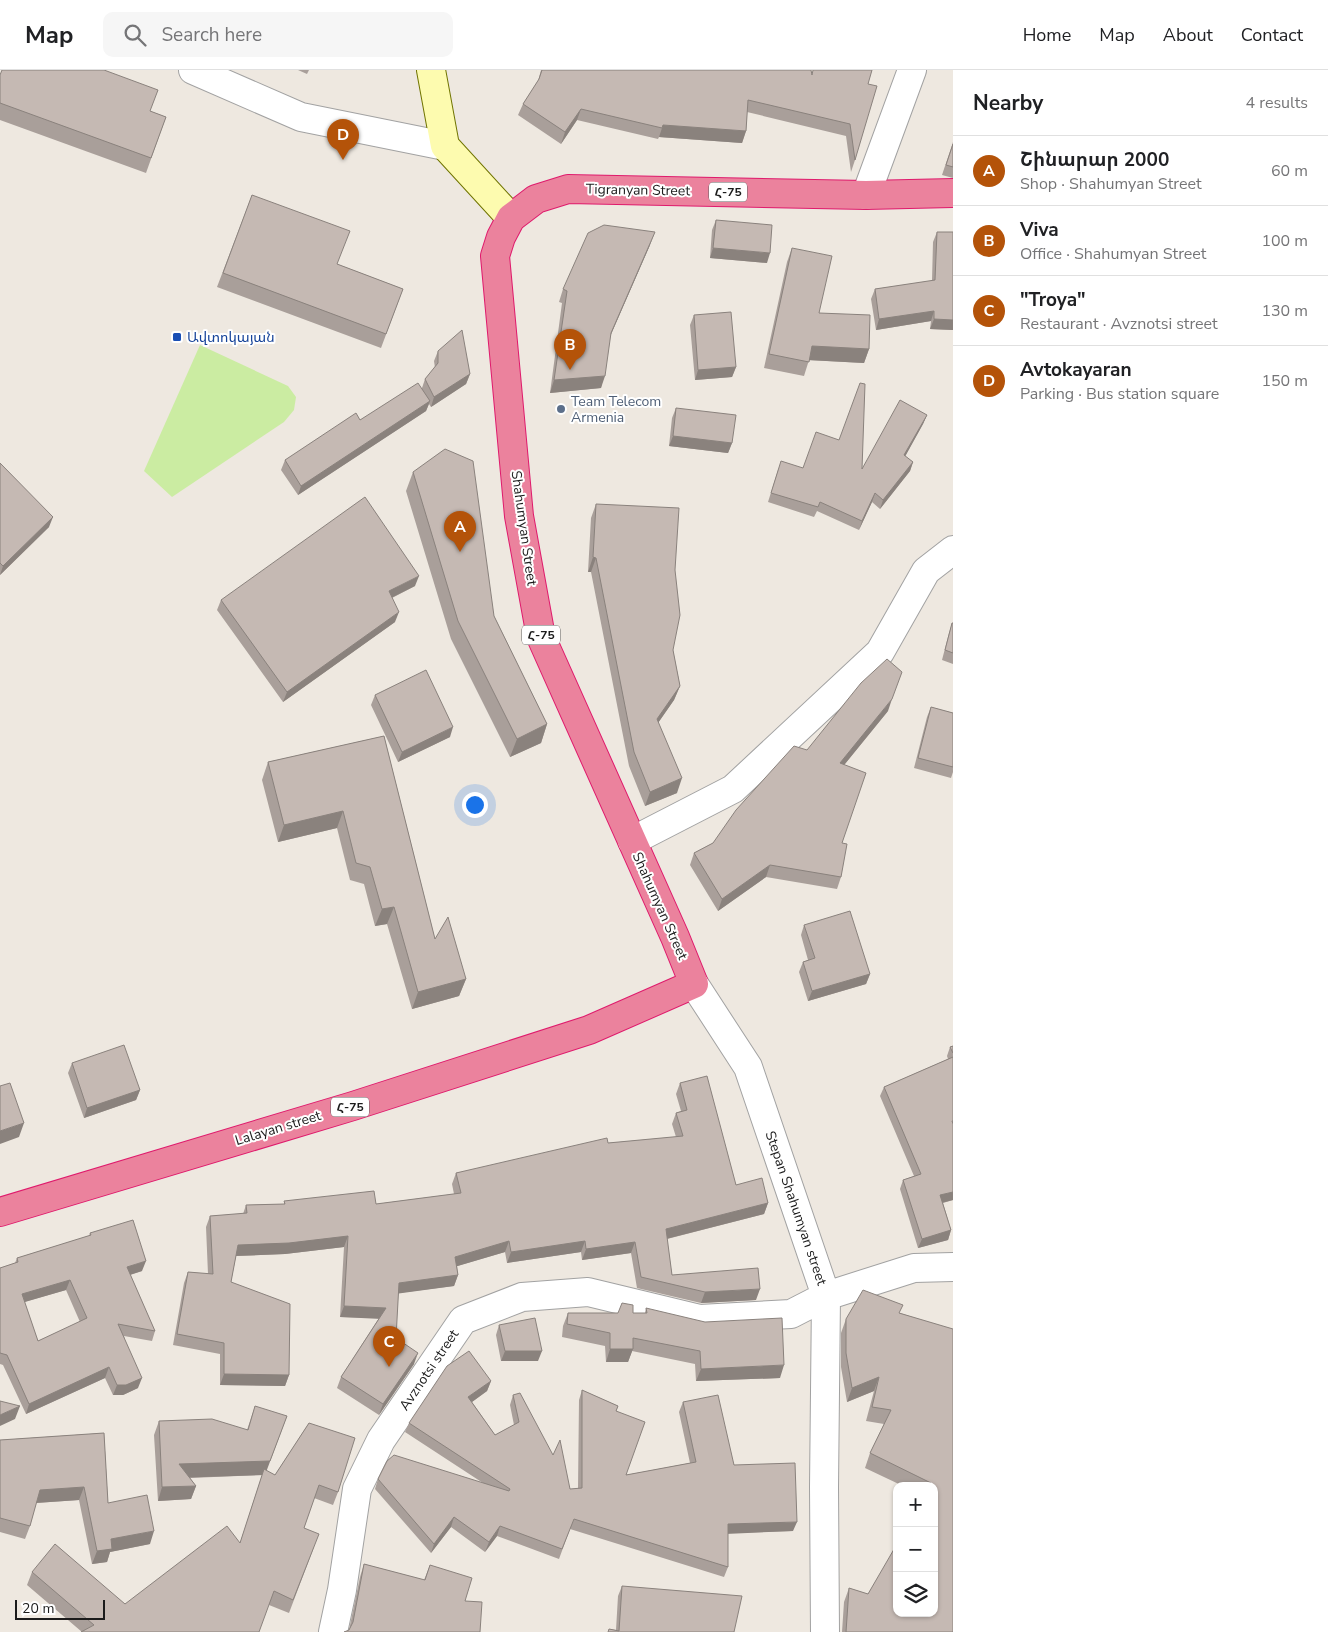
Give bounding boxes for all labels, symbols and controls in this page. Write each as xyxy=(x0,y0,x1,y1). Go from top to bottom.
search box xyxy=(103,12,453,57)
text: Map xyxy=(25,19,73,51)
icon: search xyxy=(121,21,149,49)
text: Search here xyxy=(161,22,262,48)
text: Home xyxy=(1023,23,1071,47)
text: Map xyxy=(1099,23,1135,47)
text: About xyxy=(1163,23,1213,47)
text: Contact xyxy=(1241,23,1303,47)
text: Nearby xyxy=(973,89,1043,117)
text: 4 results xyxy=(1246,92,1308,114)
pin: D xyxy=(327,119,359,160)
text: Շինարար 2000 xyxy=(1020,147,1169,173)
text: A xyxy=(983,160,995,182)
text: 60 m xyxy=(1271,160,1308,182)
text: Shop · Shahumyan Street xyxy=(1020,173,1202,195)
street label: Tigranyan Street xyxy=(586,180,690,200)
road number: Հ-75 xyxy=(709,182,747,202)
text: Viva xyxy=(1020,217,1059,243)
text: B xyxy=(983,230,995,252)
text: 100 m xyxy=(1261,230,1308,252)
text: Office · Shahumyan Street xyxy=(1020,243,1206,265)
text: "Troya" xyxy=(1020,287,1086,313)
text: C xyxy=(984,300,994,322)
text: 130 m xyxy=(1261,300,1308,322)
text: Restaurant · Avznotsi street xyxy=(1020,313,1218,335)
place label: Ավտոկայան xyxy=(187,328,275,347)
pin: B xyxy=(554,329,586,370)
marker: Ավտոկայան xyxy=(171,331,183,343)
text: Avtokayaran xyxy=(1020,357,1132,383)
text: D xyxy=(983,370,995,392)
text: 150 m xyxy=(1261,370,1308,392)
text: Parking · Bus station square xyxy=(1020,383,1219,405)
place label: Team Telecom Armenia xyxy=(571,392,661,427)
marker: Team Telecom Armenia xyxy=(555,403,567,415)
street label: Shahumyan Street xyxy=(507,469,541,587)
pin: A xyxy=(444,511,476,552)
road number: Հ-75 xyxy=(522,626,560,644)
your location xyxy=(462,792,488,818)
street label: Shahumyan Street xyxy=(628,849,692,963)
road number: Հ-75 xyxy=(331,1098,369,1116)
street label: Lalayan street xyxy=(233,1106,323,1150)
street label: Stepan Shahumyan street xyxy=(761,1128,831,1288)
pin: C xyxy=(373,1326,405,1367)
street label: Avznotsi street xyxy=(395,1326,463,1414)
map controls xyxy=(893,1482,938,1617)
button: + xyxy=(893,1482,938,1527)
button: − xyxy=(893,1527,938,1572)
button: layers xyxy=(893,1572,938,1617)
scale bar xyxy=(15,1597,105,1620)
text: 20 m xyxy=(22,1599,54,1618)

